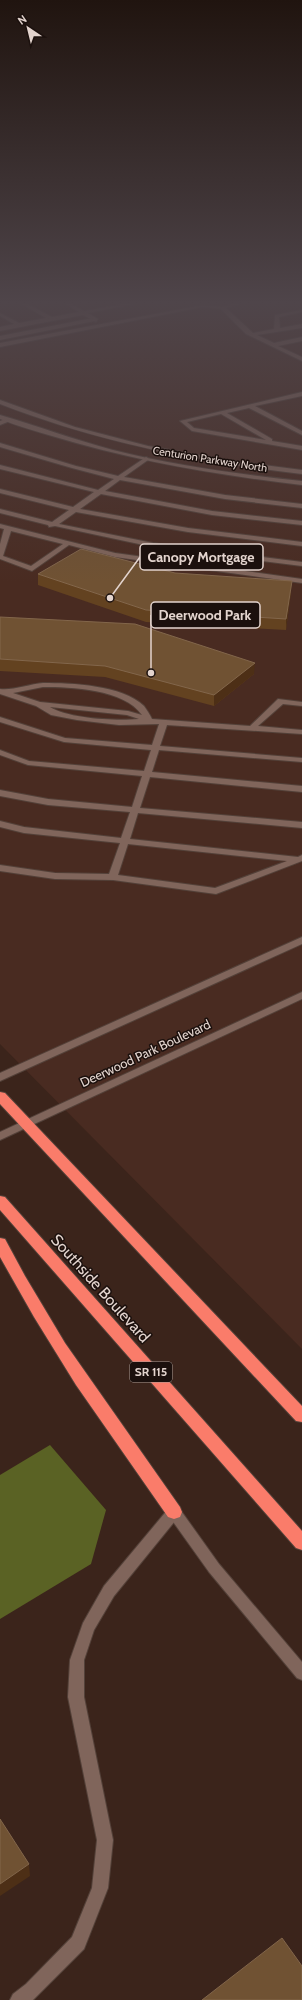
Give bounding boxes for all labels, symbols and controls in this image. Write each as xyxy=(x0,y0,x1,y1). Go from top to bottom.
north arrow xyxy=(8,8,48,48)
text: N xyxy=(15,12,29,28)
street label: Centurion Parkway North xyxy=(152,443,268,475)
callout: Canopy Mortgage xyxy=(140,544,263,570)
text: Canopy Mortgage xyxy=(148,548,254,566)
callout: Deerwood Park xyxy=(151,602,260,628)
text: Deerwood Park xyxy=(159,606,252,624)
street label: Deerwood Park Boulevard xyxy=(77,1016,213,1090)
street label: Southside Boulevard xyxy=(47,1230,154,1346)
road number: SR 115 xyxy=(130,1362,172,1382)

